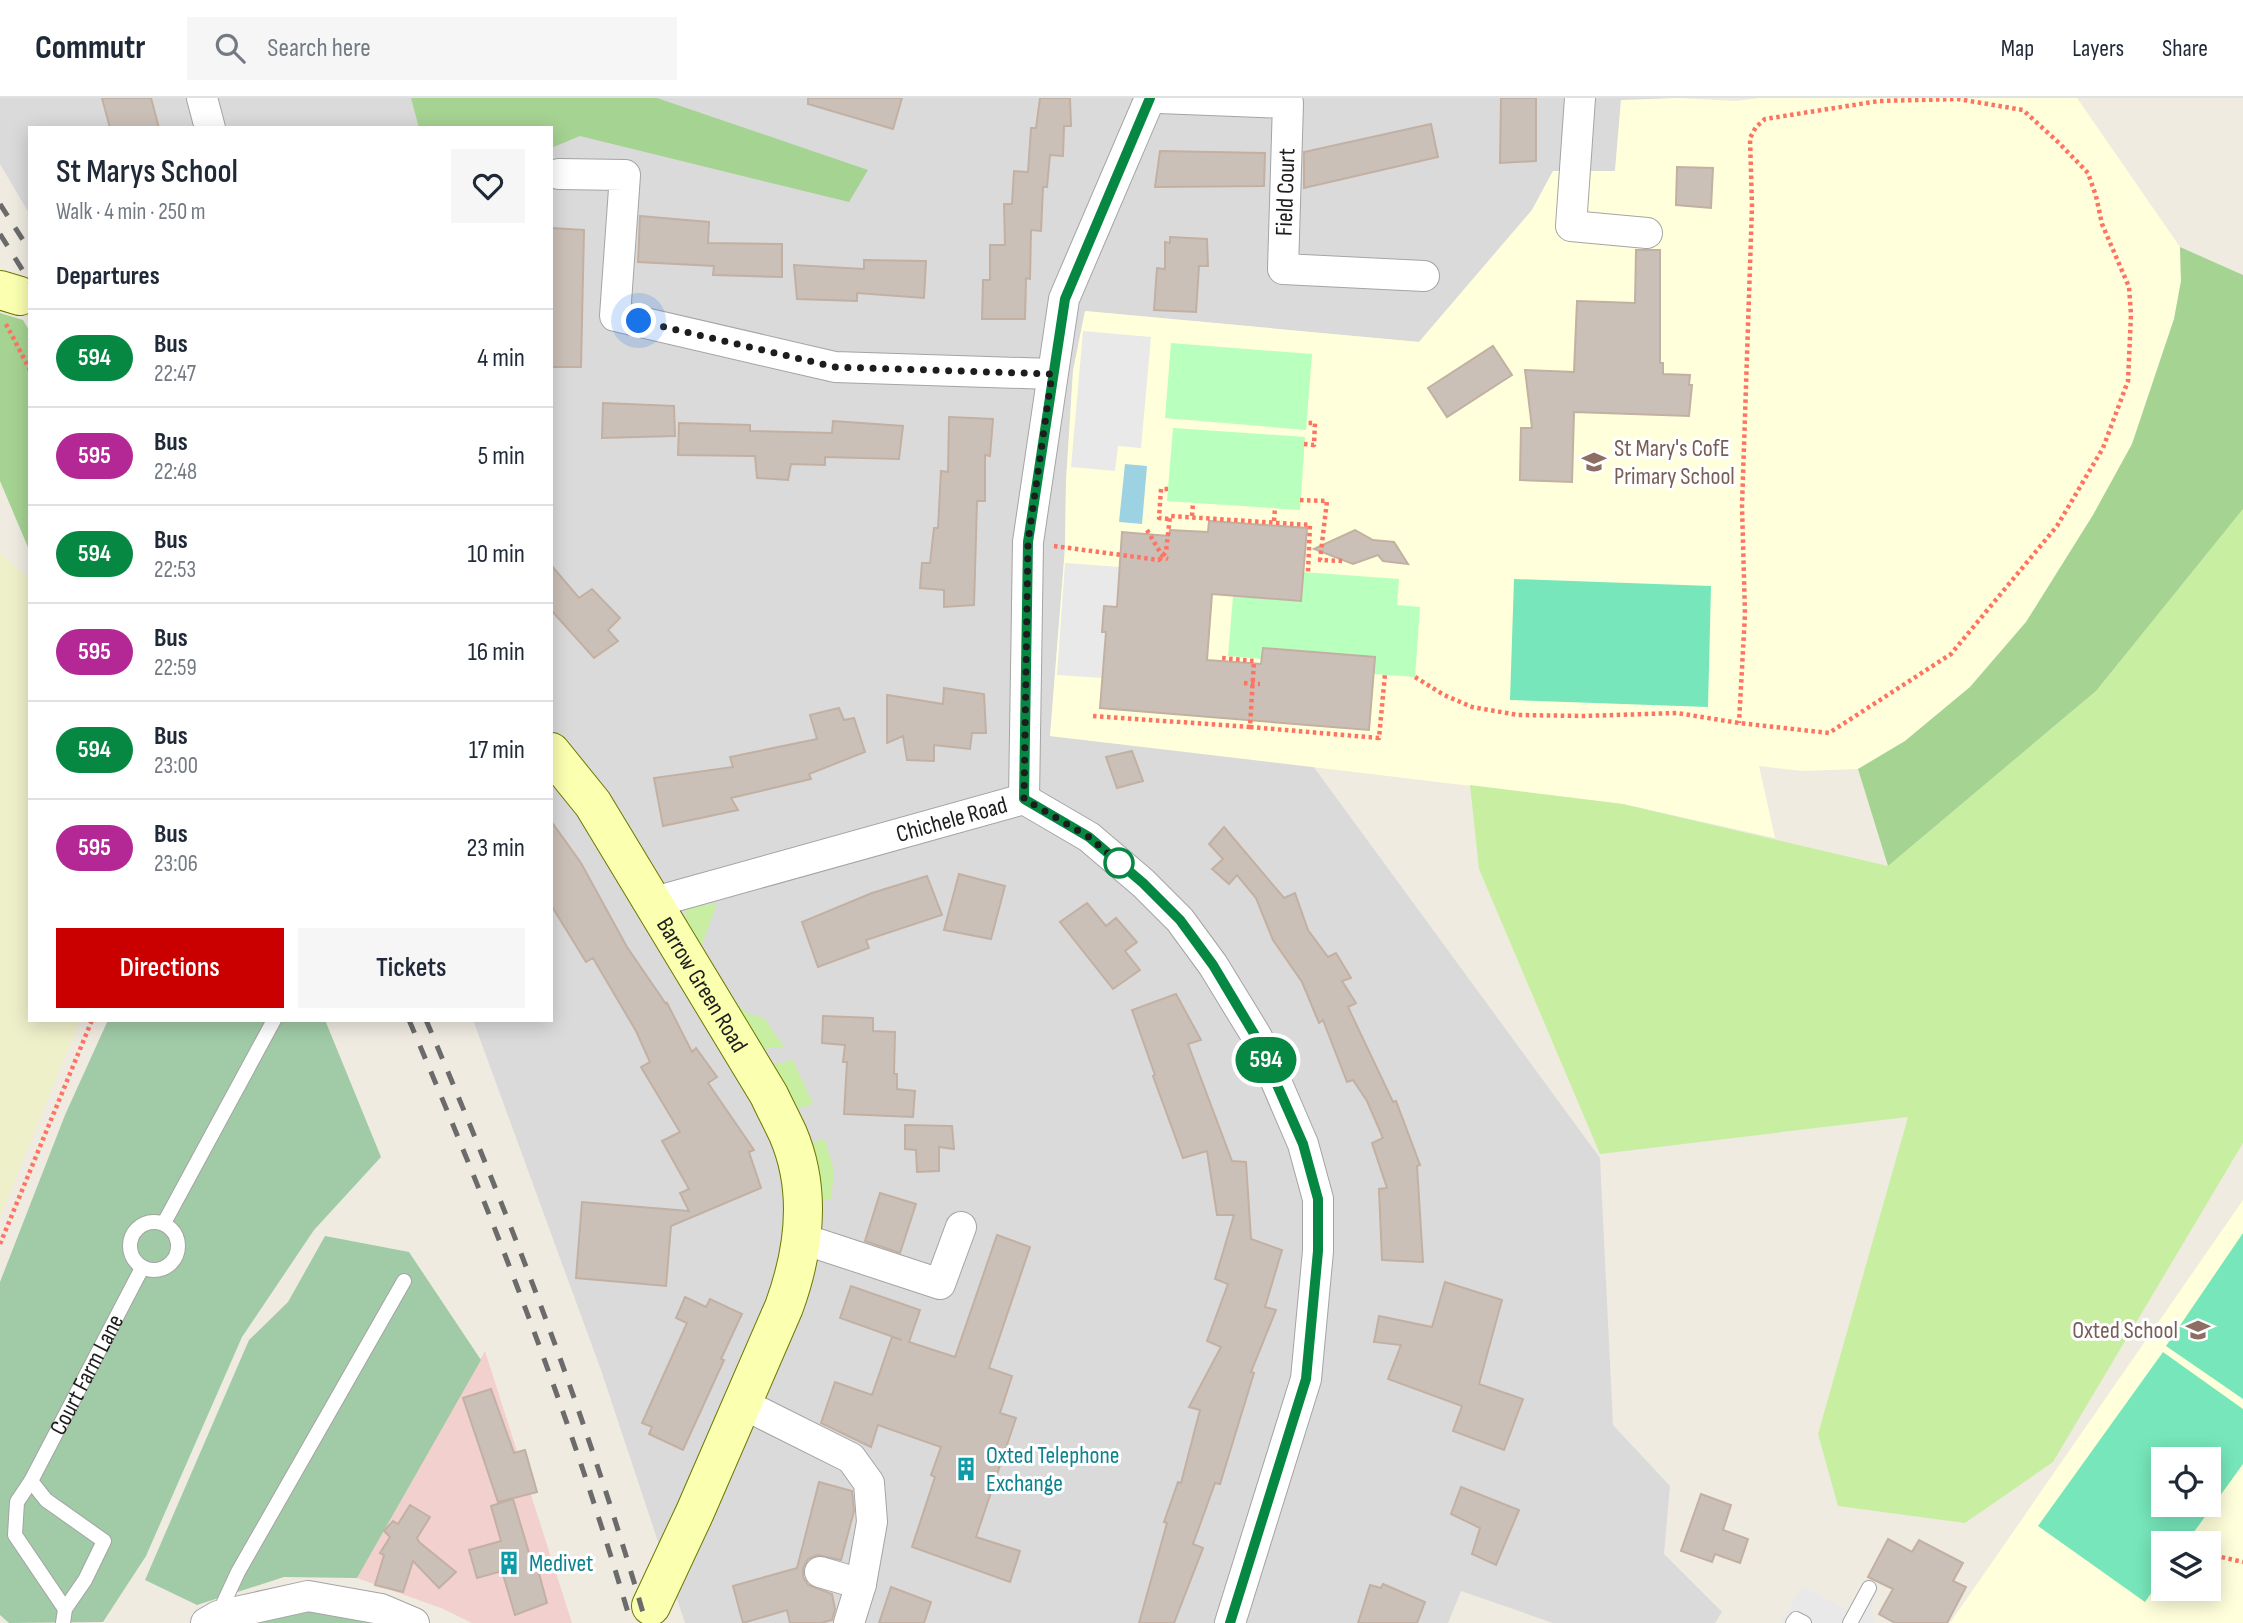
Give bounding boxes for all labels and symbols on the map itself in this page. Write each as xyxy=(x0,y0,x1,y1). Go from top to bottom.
street label: Field Court xyxy=(1269,148,1302,236)
your location xyxy=(621,303,656,338)
place label: St Mary's CofE Primary School xyxy=(1614,434,1735,491)
school or university icon: St Mary's CofE Primary School xyxy=(1580,448,1608,476)
street label: Chichele Road xyxy=(893,790,1010,849)
unlabelled marker xyxy=(1104,848,1134,878)
street label: Barrow Green Road xyxy=(650,912,754,1058)
line badge: 594 xyxy=(1226,1037,1306,1083)
street label: Court Farm Lane xyxy=(44,1310,130,1440)
place label: Oxted School xyxy=(2072,1316,2178,1345)
school or university icon: Oxted School xyxy=(2184,1316,2212,1344)
place label: Oxted Telephone Exchange xyxy=(986,1441,1119,1498)
building icon: Oxted Telephone Exchange xyxy=(952,1455,980,1483)
building icon: Medivet xyxy=(495,1549,523,1577)
place label: Medivet xyxy=(529,1549,593,1578)

